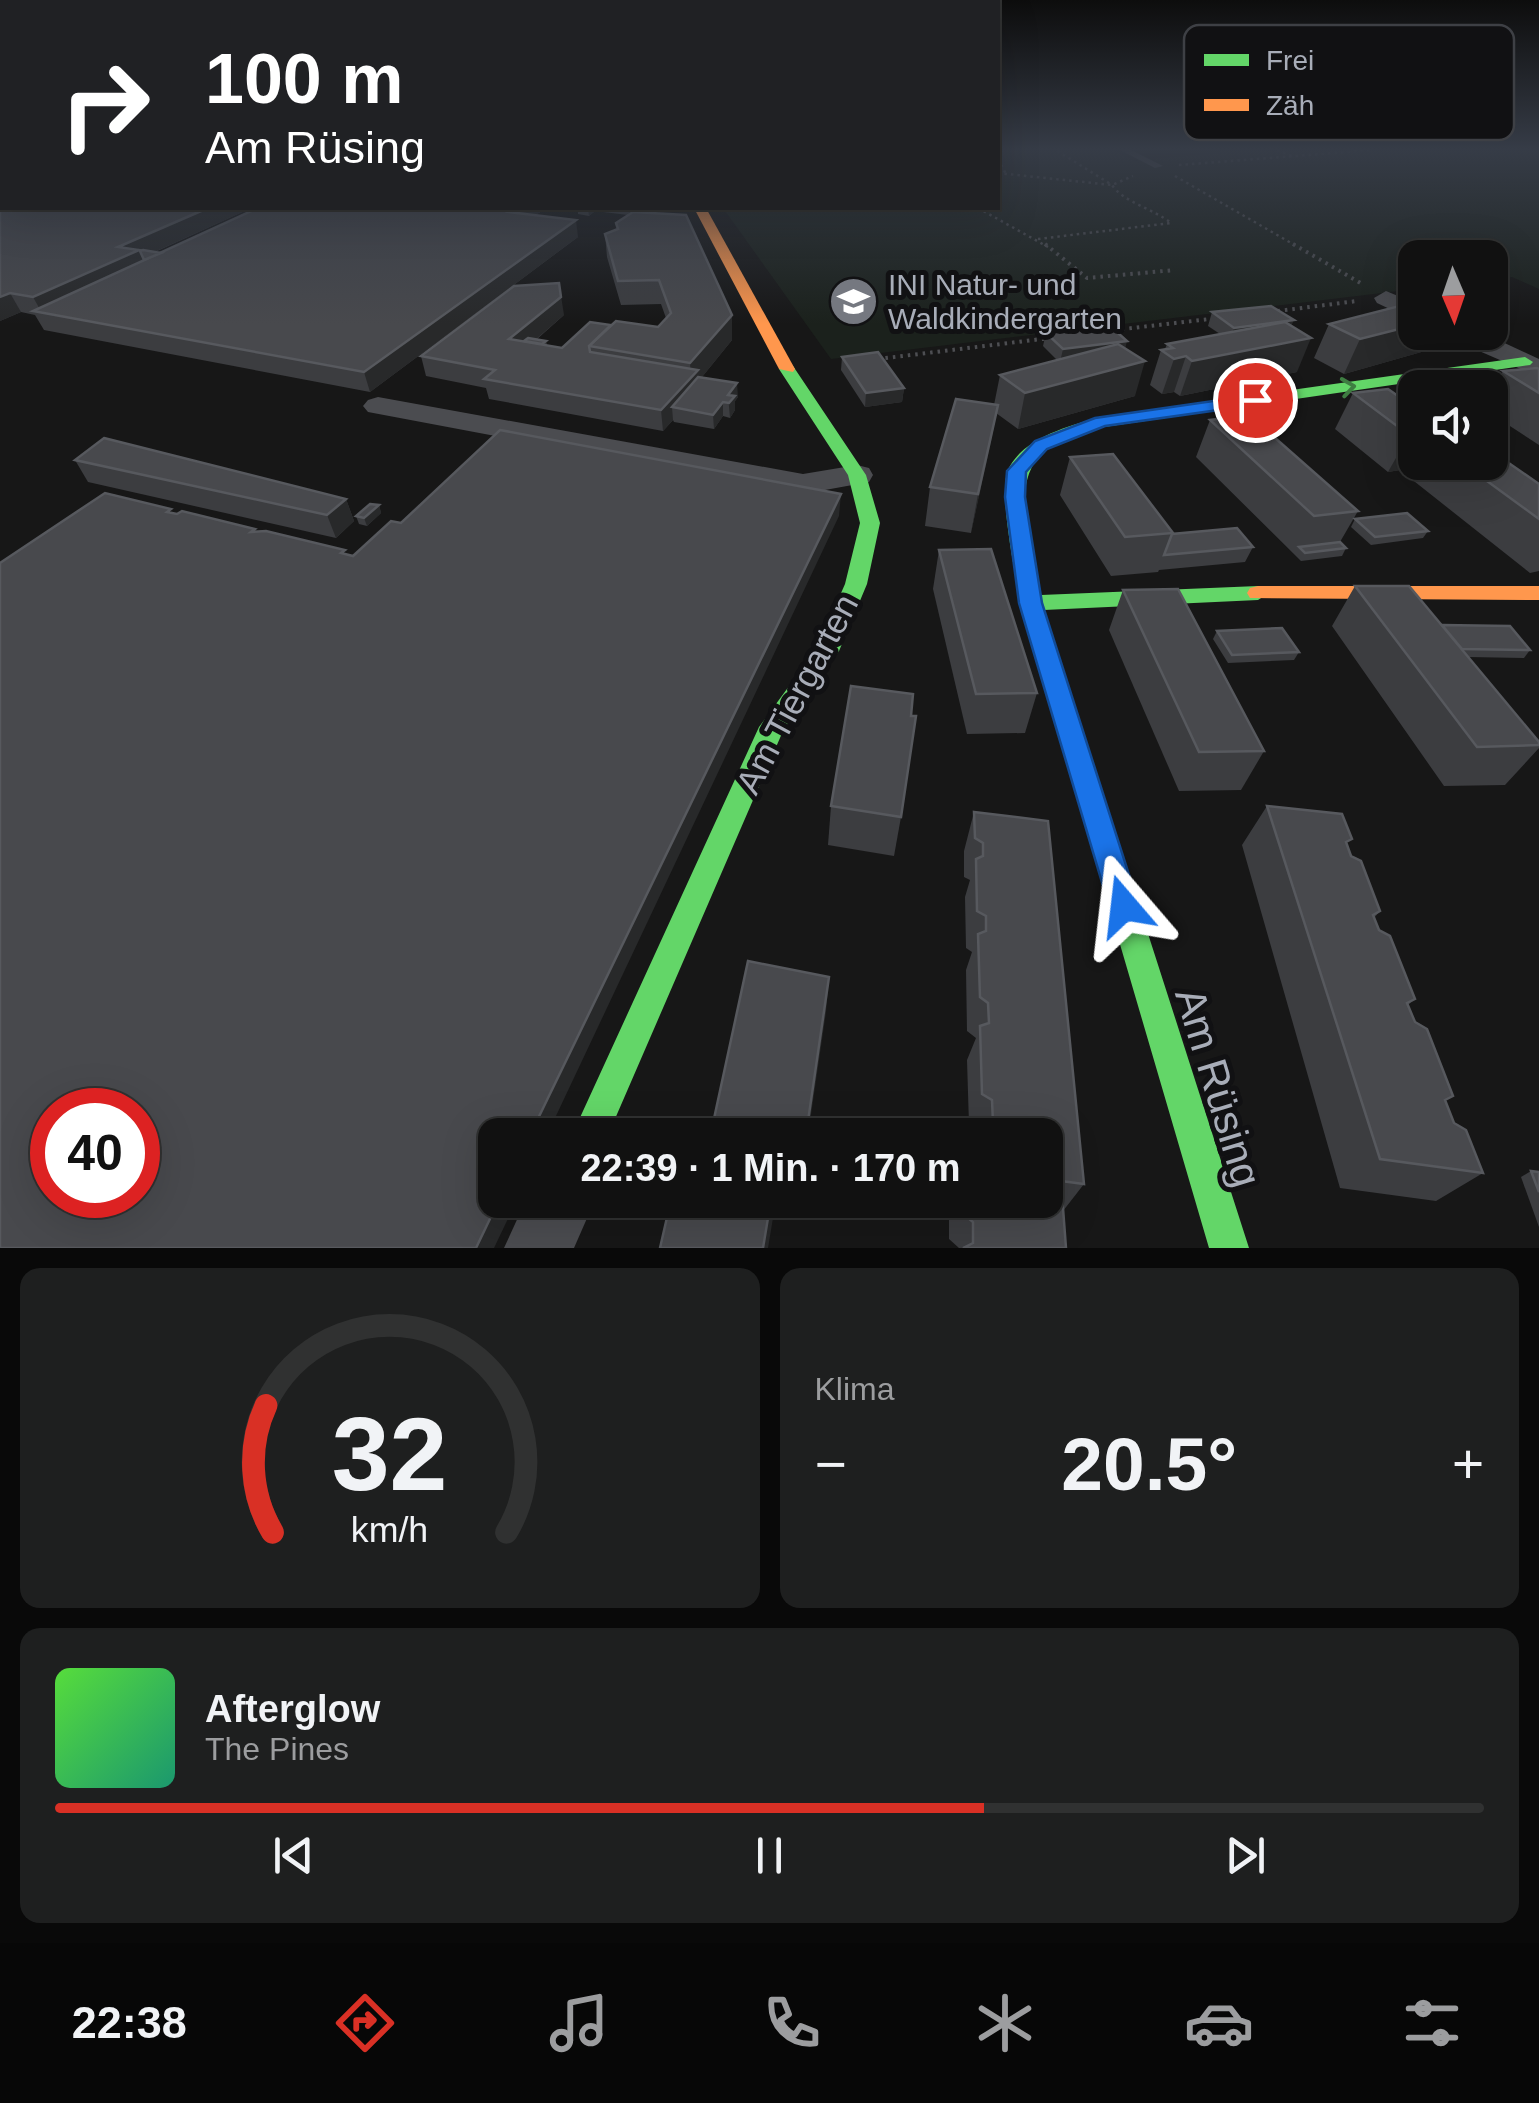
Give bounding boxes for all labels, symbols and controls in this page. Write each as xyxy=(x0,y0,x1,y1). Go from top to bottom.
legend xyxy=(1184,25,1514,140)
icon: right xyxy=(40,40,170,170)
text: 100 m xyxy=(205,40,403,118)
text: Frei xyxy=(1266,45,1314,76)
text: Zäh xyxy=(1266,90,1314,121)
text: Am Rüsing xyxy=(205,122,425,173)
north arrow xyxy=(1398,240,1508,350)
map controls xyxy=(1398,240,1508,480)
place label: INI Natur- und Waldkindergarten xyxy=(888,268,1122,335)
school or university icon: INI Natur- und Waldkindergarten xyxy=(827,276,879,328)
pin xyxy=(1213,358,1298,443)
button: sound xyxy=(1398,370,1508,480)
icon: arrive xyxy=(1228,373,1283,428)
one-way arrow xyxy=(1340,377,1356,398)
street label: Am Tiergarten xyxy=(728,588,865,800)
position arrow xyxy=(1072,854,1176,958)
street label: Am Rüsing xyxy=(1166,982,1271,1192)
speed limit sign: 40 xyxy=(30,1088,160,1218)
text: 22:39 · 1 Min. · 170 m xyxy=(580,1147,961,1189)
text: Klima xyxy=(815,1371,895,1407)
text: 32 xyxy=(332,1396,448,1512)
text: 20.5° xyxy=(1061,1422,1237,1506)
text: − xyxy=(815,1433,847,1495)
text: + xyxy=(1452,1433,1484,1495)
text: km/h xyxy=(351,1510,428,1550)
text: Afterglow xyxy=(205,1688,380,1730)
text: The Pines xyxy=(205,1731,349,1767)
icon: previous xyxy=(266,1828,321,1883)
icon: pause xyxy=(742,1828,797,1883)
icon: next xyxy=(1218,1828,1273,1883)
icon: directions xyxy=(330,1988,400,2058)
icon: music xyxy=(544,1988,614,2058)
icon: phone xyxy=(757,1988,827,2058)
icon: climate xyxy=(970,1988,1040,2058)
icon: car xyxy=(1184,1988,1254,2058)
icon: filters xyxy=(1397,1988,1467,2058)
text: 22:38 xyxy=(72,1997,187,2048)

